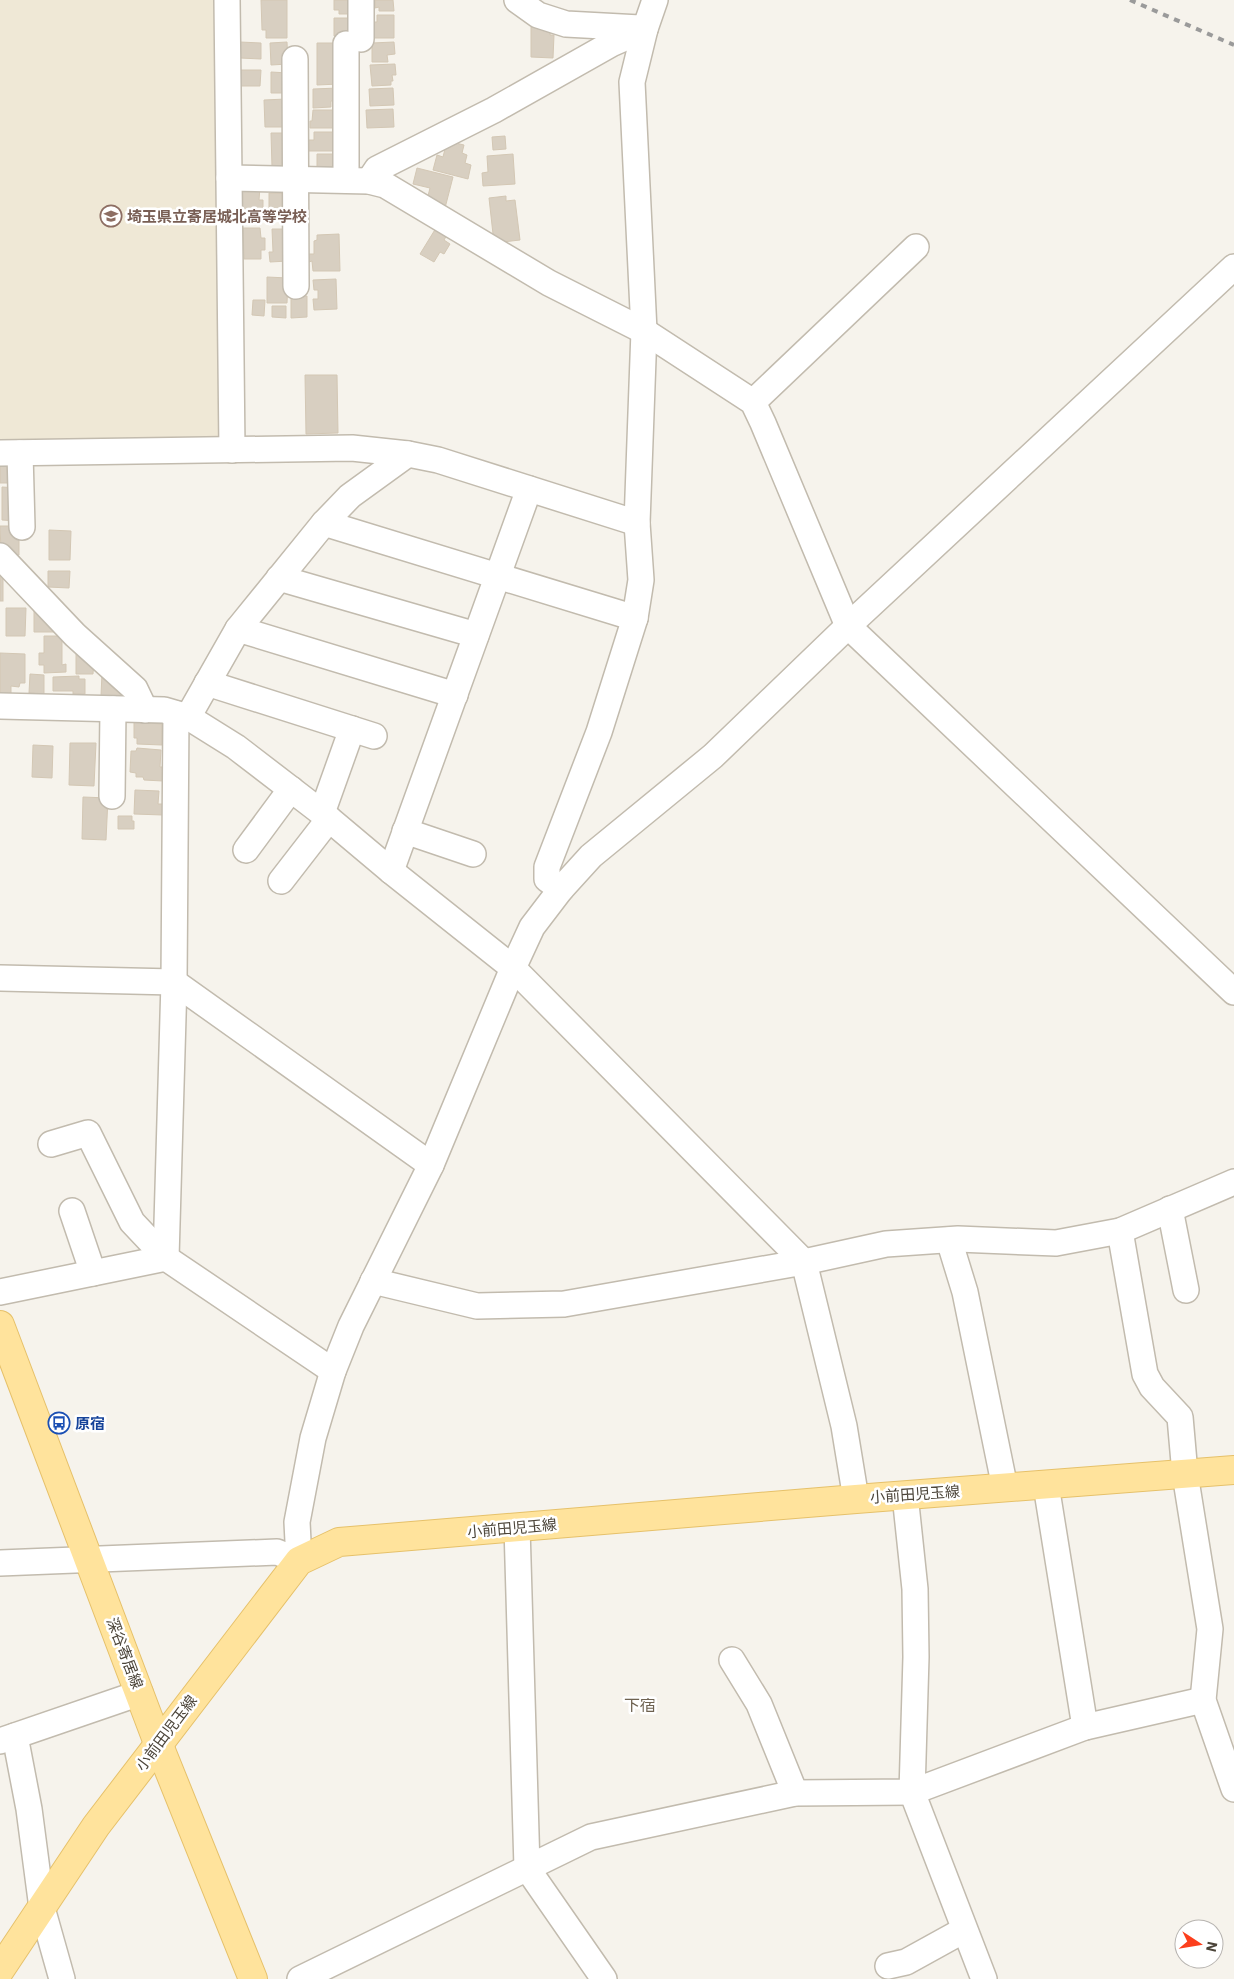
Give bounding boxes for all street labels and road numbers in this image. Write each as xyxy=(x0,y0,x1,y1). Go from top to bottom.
street label: 小前田児玉線 xyxy=(869,1481,961,1507)
street label: 小前田児玉線 xyxy=(466,1515,558,1541)
street label: 深谷寄居線 xyxy=(103,1615,147,1691)
street label: 小前田児玉線 xyxy=(131,1691,201,1775)

